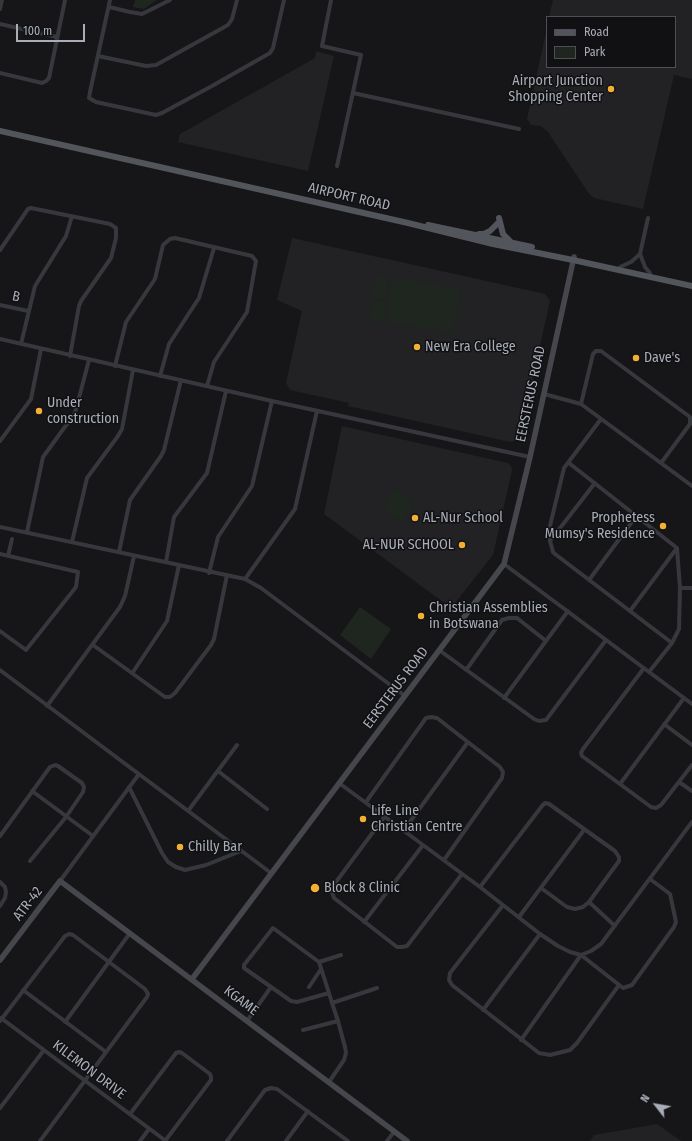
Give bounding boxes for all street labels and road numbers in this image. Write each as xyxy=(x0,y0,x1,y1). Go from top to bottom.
street label: AIRPORT ROAD xyxy=(306,179,392,215)
street label: B xyxy=(11,288,21,306)
street label: EERSTERUS ROAD xyxy=(513,344,549,444)
street label: EERSTERUS ROAD xyxy=(360,644,432,732)
street label: ATR-42 xyxy=(10,884,46,924)
street label: KGAME xyxy=(220,983,262,1019)
street label: KILEMON DRIVE xyxy=(49,1037,129,1103)

